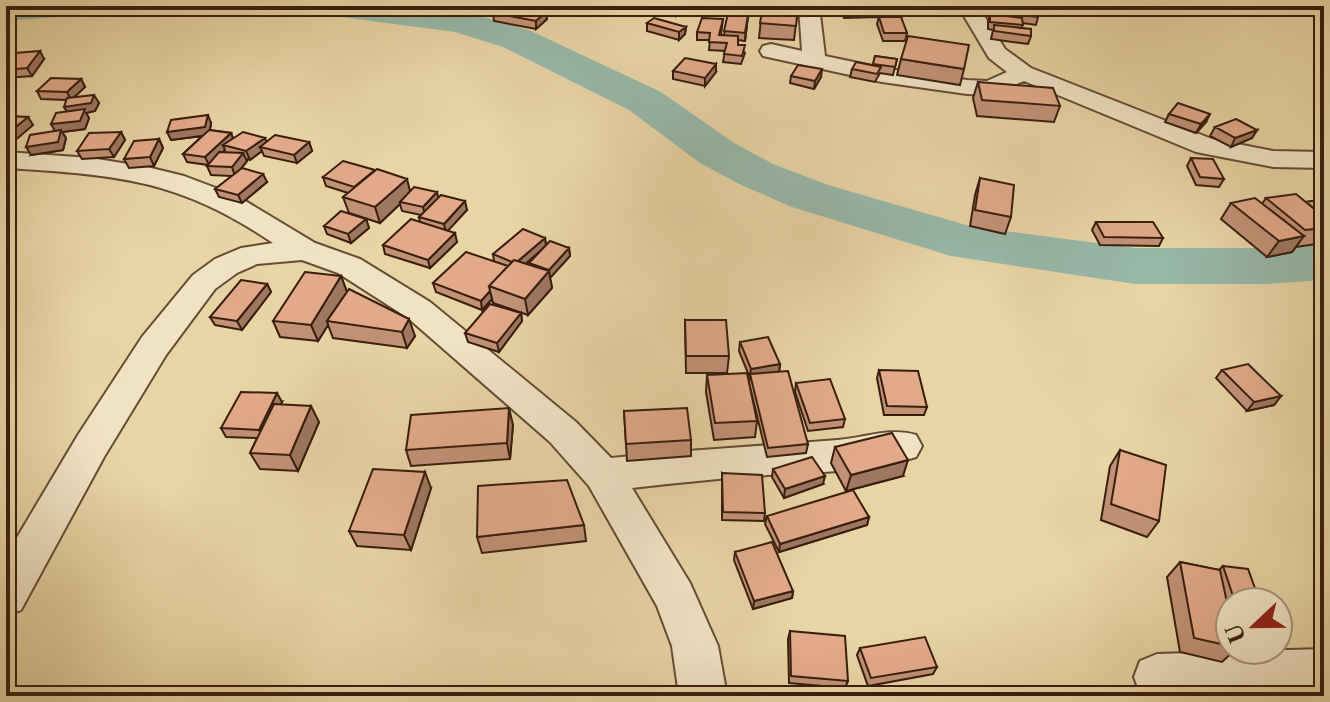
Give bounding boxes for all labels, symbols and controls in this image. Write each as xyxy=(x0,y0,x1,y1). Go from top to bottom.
north arrow xyxy=(1214,586,1294,666)
text: U xyxy=(1220,620,1252,647)

